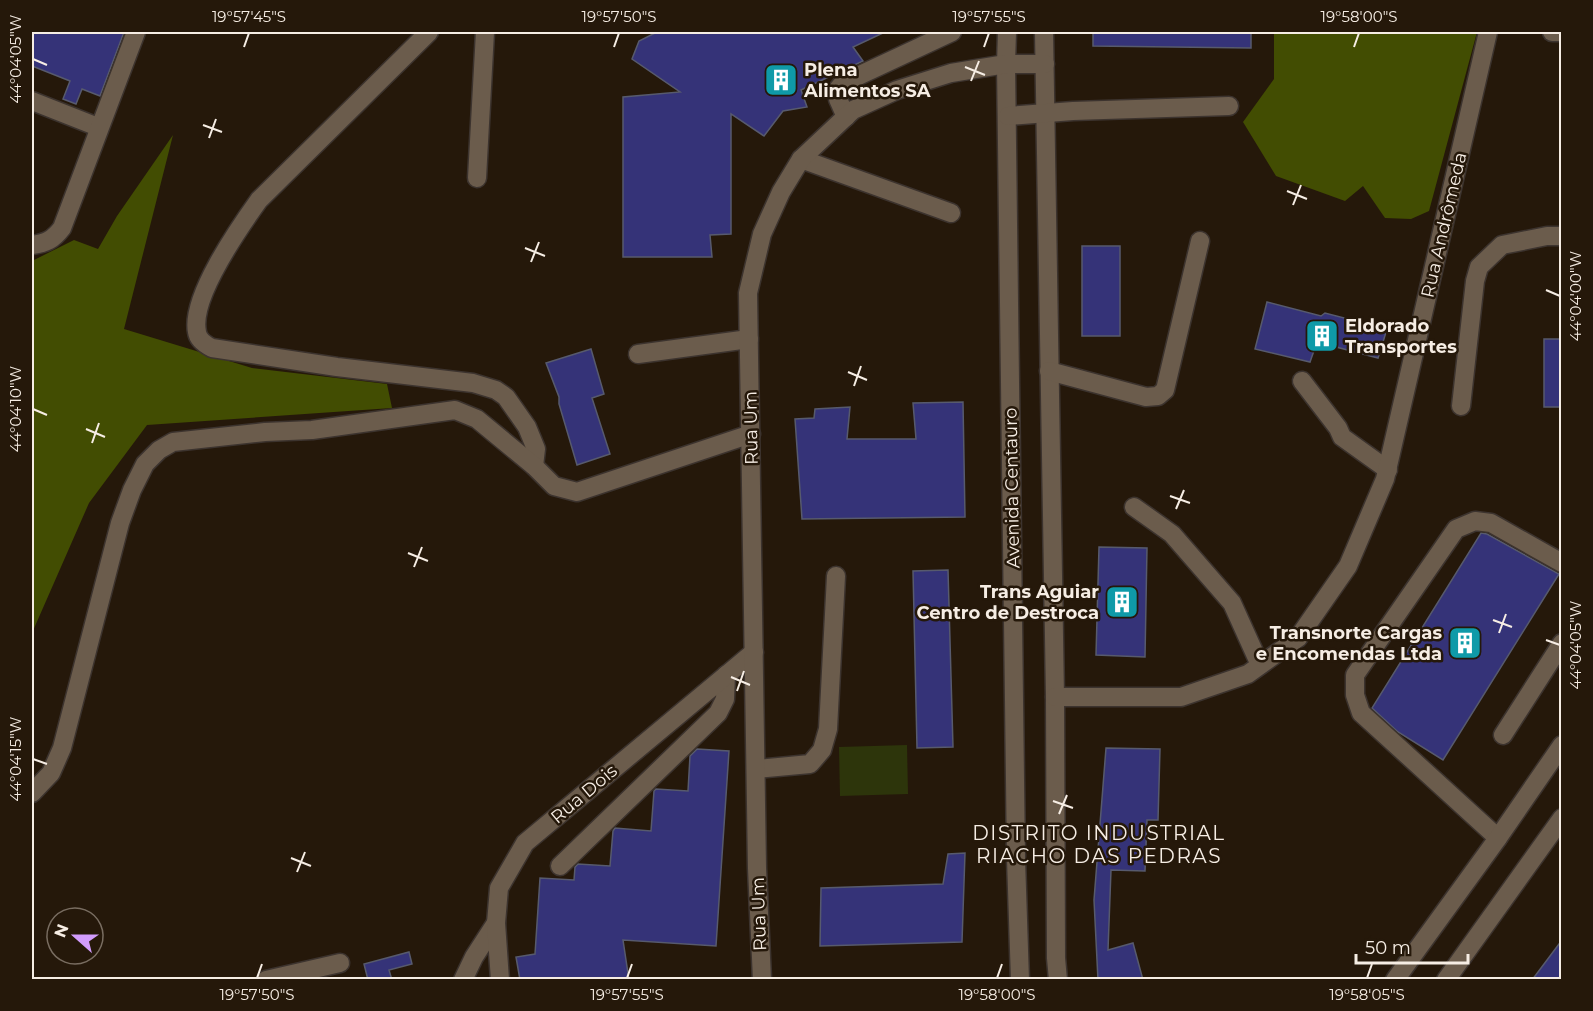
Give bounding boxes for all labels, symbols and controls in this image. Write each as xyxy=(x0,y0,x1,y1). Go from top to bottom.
text: 19°57'45"S xyxy=(212,7,286,26)
text: 19°57'50"S xyxy=(581,7,657,26)
text: 19°57'55"S xyxy=(952,7,1026,26)
text: 19°58'00"S xyxy=(1320,7,1398,26)
text: 44°04'05"W xyxy=(6,14,25,103)
place label: Plena Alimentos SA xyxy=(803,59,931,102)
building icon: Plena Alimentos SA xyxy=(763,62,799,98)
street label: Rua Andrômeda xyxy=(1417,150,1471,300)
text: 44°04'00"W xyxy=(1566,250,1585,341)
place label: Eldorado Transportes xyxy=(1345,315,1457,358)
building icon: Eldorado Transportes xyxy=(1304,318,1340,354)
text: 44°04'10"W xyxy=(6,365,25,452)
street label: Rua Um xyxy=(739,391,763,465)
street label: Avenida Centauro xyxy=(1000,407,1024,569)
place label: Trans Aguiar Centro de Destroca xyxy=(917,581,1099,624)
building icon: Trans Aguiar Centro de Destroca xyxy=(1104,584,1140,620)
text: 44°04'05"W xyxy=(1566,600,1585,689)
place label: Transnorte Cargas e Encomendas Ltda xyxy=(1256,622,1442,665)
building icon: Transnorte Cargas e Encomendas Ltda xyxy=(1447,625,1483,661)
text: 44°04'15"W xyxy=(6,716,25,802)
street label: Rua Dois xyxy=(546,760,622,828)
district label: DISTRITO INDUSTRIAL RIACHO DAS PEDRAS xyxy=(972,821,1226,868)
street label: Rua Um xyxy=(747,877,771,951)
north arrow xyxy=(45,906,105,966)
text: N xyxy=(50,921,73,940)
scale bar xyxy=(1356,927,1468,965)
text: 50 m xyxy=(1365,937,1411,959)
text: 19°57'50"S xyxy=(219,985,295,1004)
text: 19°57'55"S xyxy=(590,985,664,1004)
text: 19°58'00"S xyxy=(958,985,1036,1004)
text: 19°58'05"S xyxy=(1329,985,1405,1004)

